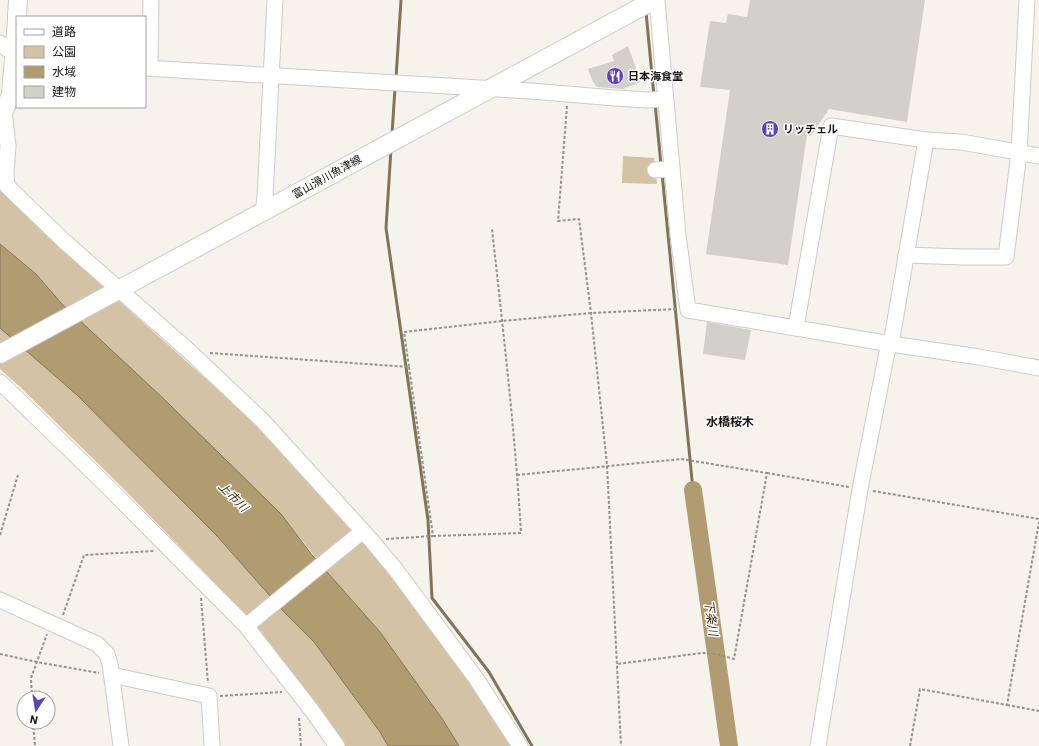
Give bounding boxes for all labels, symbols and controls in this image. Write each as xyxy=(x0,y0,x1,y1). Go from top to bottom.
legend xyxy=(16,16,146,108)
text: 道路 xyxy=(52,25,76,39)
text: 公園 xyxy=(52,45,76,59)
text: 水域 xyxy=(52,65,76,79)
restaurant icon: 日本海食堂 xyxy=(605,66,625,86)
place label: 日本海食堂 xyxy=(628,70,683,83)
text: 建物 xyxy=(52,85,76,99)
building icon: リッチェル xyxy=(760,119,780,139)
place label: リッチェル xyxy=(783,123,838,136)
street label: 富山滑川魚津線 xyxy=(290,153,364,201)
district label: 水橋桜木 xyxy=(706,415,754,429)
water label: 上市川 xyxy=(215,479,252,516)
water label: 下条川 xyxy=(702,599,721,639)
north arrow xyxy=(16,690,56,730)
text: N xyxy=(29,712,39,726)

